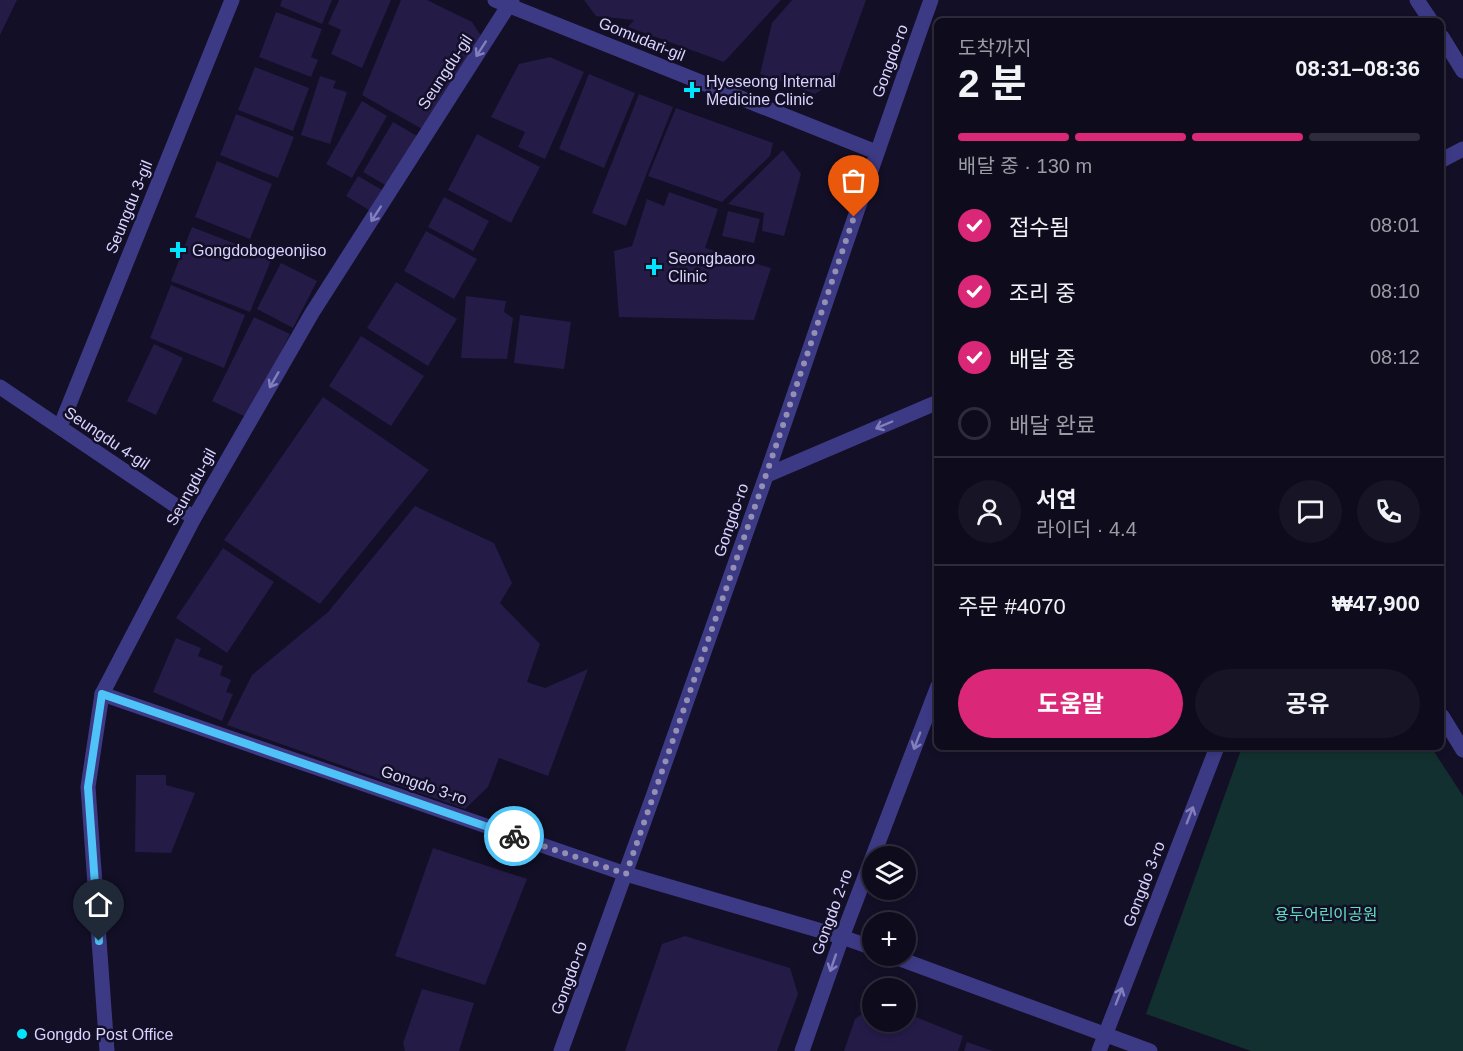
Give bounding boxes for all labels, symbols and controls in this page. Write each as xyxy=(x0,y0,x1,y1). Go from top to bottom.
street label: Gomudari-gil xyxy=(596,14,688,64)
street label: Gongdo-ro xyxy=(869,22,911,100)
street label: Seungdu-gil xyxy=(415,32,475,112)
text: 도착까지 xyxy=(958,37,1032,59)
one-way arrow xyxy=(475,40,487,57)
text: 08:31–08:36 xyxy=(1295,56,1420,81)
text: 2 분 xyxy=(958,62,1026,105)
place label: Hyeseong Internal Medicine Clinic xyxy=(706,73,836,108)
marker: Hyeseong Internal Medicine Clinic xyxy=(683,81,701,99)
pin xyxy=(828,155,879,217)
text: 배달 중 · 130 m xyxy=(958,155,1092,177)
street label: Seungdu 3-gil xyxy=(103,158,155,256)
icon: bag xyxy=(837,164,870,197)
one-way arrow xyxy=(370,205,382,221)
icon: check xyxy=(958,209,991,242)
text: 08:01 xyxy=(1370,214,1420,236)
text: 접수됨 xyxy=(1009,215,1070,240)
marker: Gongdobogeonjiso xyxy=(169,241,187,259)
place label: Gongdobogeonjiso xyxy=(192,242,326,259)
place label: Seongbaoro Clinic xyxy=(668,250,755,285)
marker: Seongbaoro Clinic xyxy=(645,258,663,276)
icon: check xyxy=(958,275,991,308)
text: 08:10 xyxy=(1370,280,1420,302)
text: 조리 중 xyxy=(1009,281,1076,306)
icon: check xyxy=(958,341,991,374)
text: 08:12 xyxy=(1370,346,1420,368)
text: 배달 중 xyxy=(1009,347,1076,372)
one-way arrow xyxy=(268,371,280,388)
street label: Seungdu 4-gil xyxy=(61,403,153,473)
text: 배달 완료 xyxy=(1009,413,1096,438)
one-way arrow xyxy=(875,420,893,431)
street label: Seungdu-gil xyxy=(163,446,219,528)
button: person xyxy=(958,480,1021,543)
button: chat xyxy=(1279,480,1342,543)
button: phone xyxy=(1357,480,1420,543)
street label: Gongdo-ro xyxy=(711,481,752,559)
text: 서연 xyxy=(1036,487,1076,512)
text: 라이더 · 4.4 xyxy=(1036,518,1137,540)
text: ₩47,900 xyxy=(1332,591,1420,616)
text: 주문 #4070 xyxy=(958,594,1066,619)
button: 도움말 xyxy=(958,669,1183,738)
button: 공유 xyxy=(1195,669,1420,738)
one-way arrow xyxy=(910,731,921,750)
street label: Gongdo 3-ro xyxy=(379,762,469,808)
courier xyxy=(484,806,544,866)
one-way arrow xyxy=(1185,806,1196,824)
icon: bike xyxy=(498,820,531,853)
street label: Gongdo 3-ro xyxy=(1120,839,1168,929)
map controls xyxy=(862,846,916,1032)
button: layers xyxy=(862,846,916,900)
street label: Gongdo 2-ro xyxy=(809,867,855,957)
pin xyxy=(73,879,124,941)
icon: home xyxy=(82,888,115,921)
park label: 용두어린이공원 xyxy=(1274,906,1378,923)
button: + xyxy=(862,912,916,966)
street label: Gongdo-ro xyxy=(548,939,590,1017)
one-way arrow xyxy=(826,953,837,972)
button: − xyxy=(862,978,916,1032)
one-way arrow xyxy=(1114,988,1125,1006)
place label: Gongdo Post Office xyxy=(34,1026,173,1043)
marker: Gongdo Post Office xyxy=(15,1027,29,1041)

